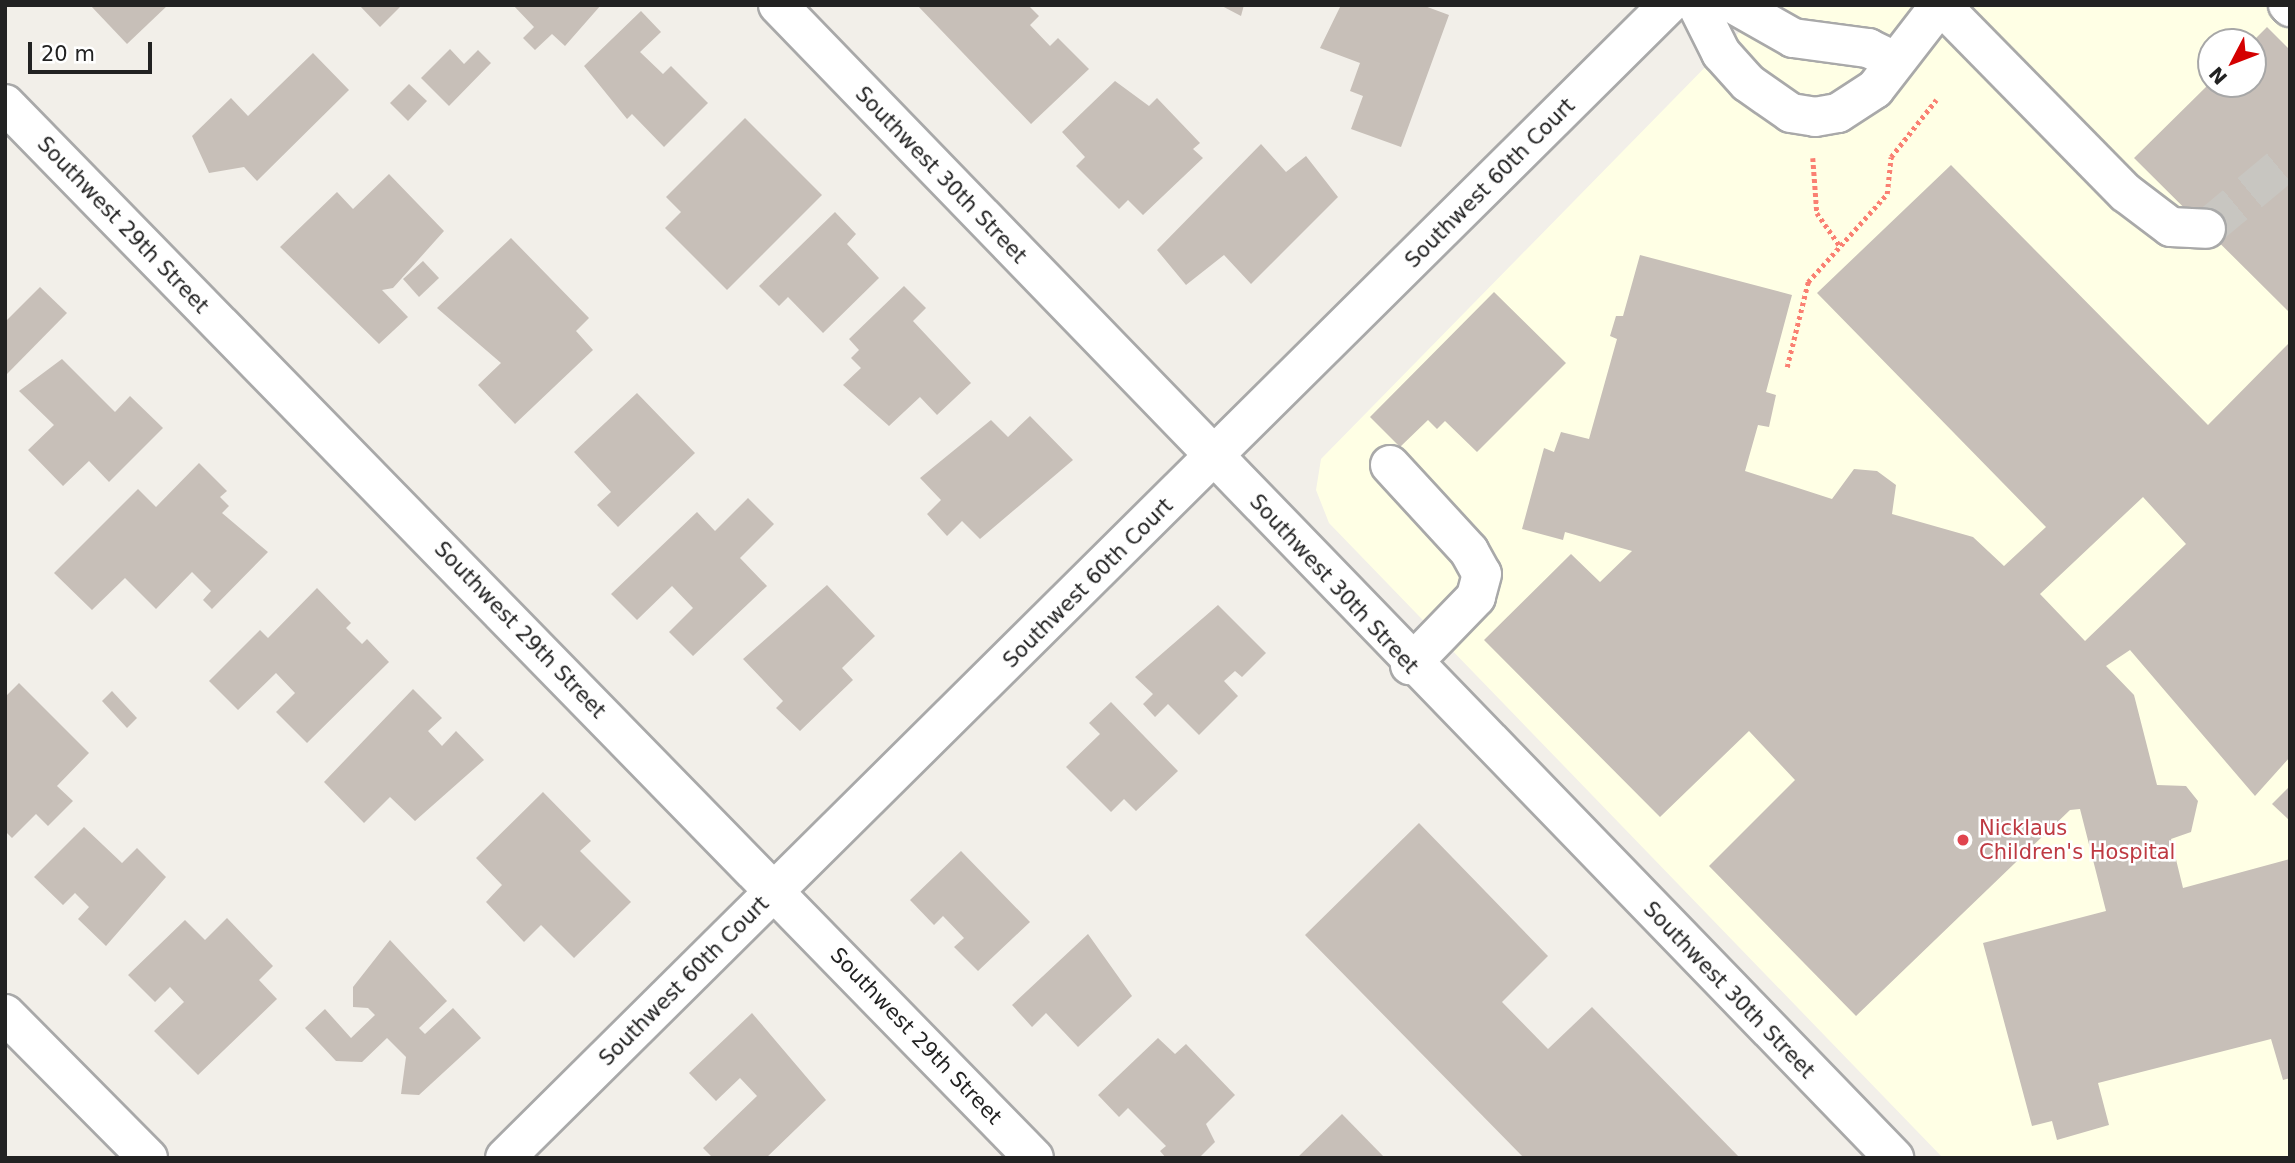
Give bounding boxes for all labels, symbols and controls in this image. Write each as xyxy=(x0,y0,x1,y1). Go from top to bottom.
scale bar xyxy=(32,28,156,72)
north arrow xyxy=(2197,28,2267,98)
text: 20 m xyxy=(41,42,95,66)
text: N xyxy=(2204,62,2231,89)
street label: Southwest 30th Street xyxy=(850,81,1032,269)
street label: Southwest 60th Court xyxy=(1400,93,1580,273)
street label: Southwest 29th Street xyxy=(32,131,214,319)
street label: Southwest 30th Street xyxy=(1244,489,1424,679)
street label: Southwest 60th Court xyxy=(998,493,1178,673)
street label: Southwest 29th Street xyxy=(429,536,611,724)
place label: Nicklaus Children's Hospital xyxy=(1979,815,2175,865)
marker: Nicklaus Children's Hospital xyxy=(1953,830,1973,850)
street label: Southwest 60th Court xyxy=(594,891,774,1071)
street label: Southwest 30th Street xyxy=(1638,896,1820,1084)
street label: Southwest 29th Street xyxy=(825,942,1007,1130)

